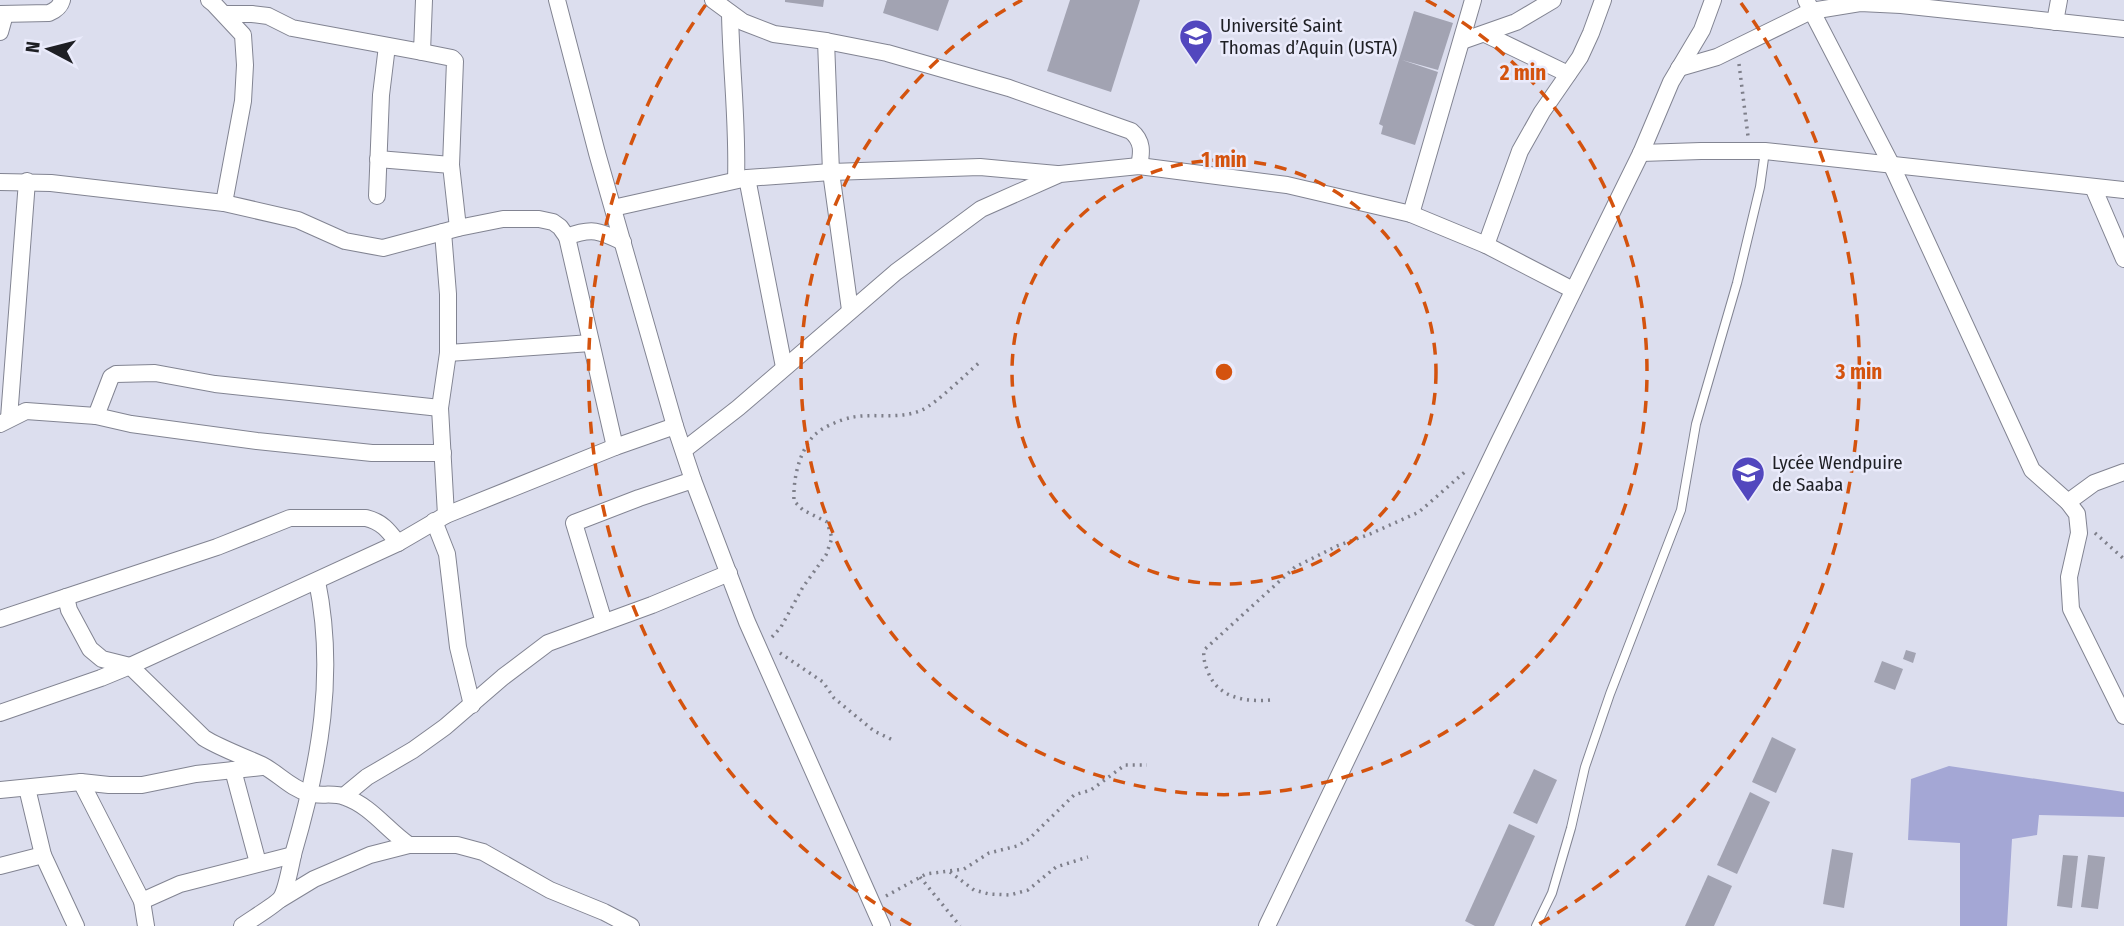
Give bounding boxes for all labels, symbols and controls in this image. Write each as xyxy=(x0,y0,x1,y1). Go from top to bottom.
north arrow xyxy=(14,14,84,84)
place label: Université Saint Thomas d’Aquin (USTA) xyxy=(1220,14,1397,59)
school or university icon: Université Saint Thomas d’Aquin (USTA) xyxy=(1177,17,1215,66)
text: N xyxy=(21,40,45,54)
text: 2 min xyxy=(1499,60,1546,86)
text: 1 min xyxy=(1201,147,1247,173)
text: 3 min xyxy=(1835,359,1882,385)
centre of rings xyxy=(1212,360,1236,384)
place label: Lycée Wendpuire de Saaba xyxy=(1772,451,1903,496)
school or university icon: Lycée Wendpuire de Saaba xyxy=(1729,454,1767,503)

